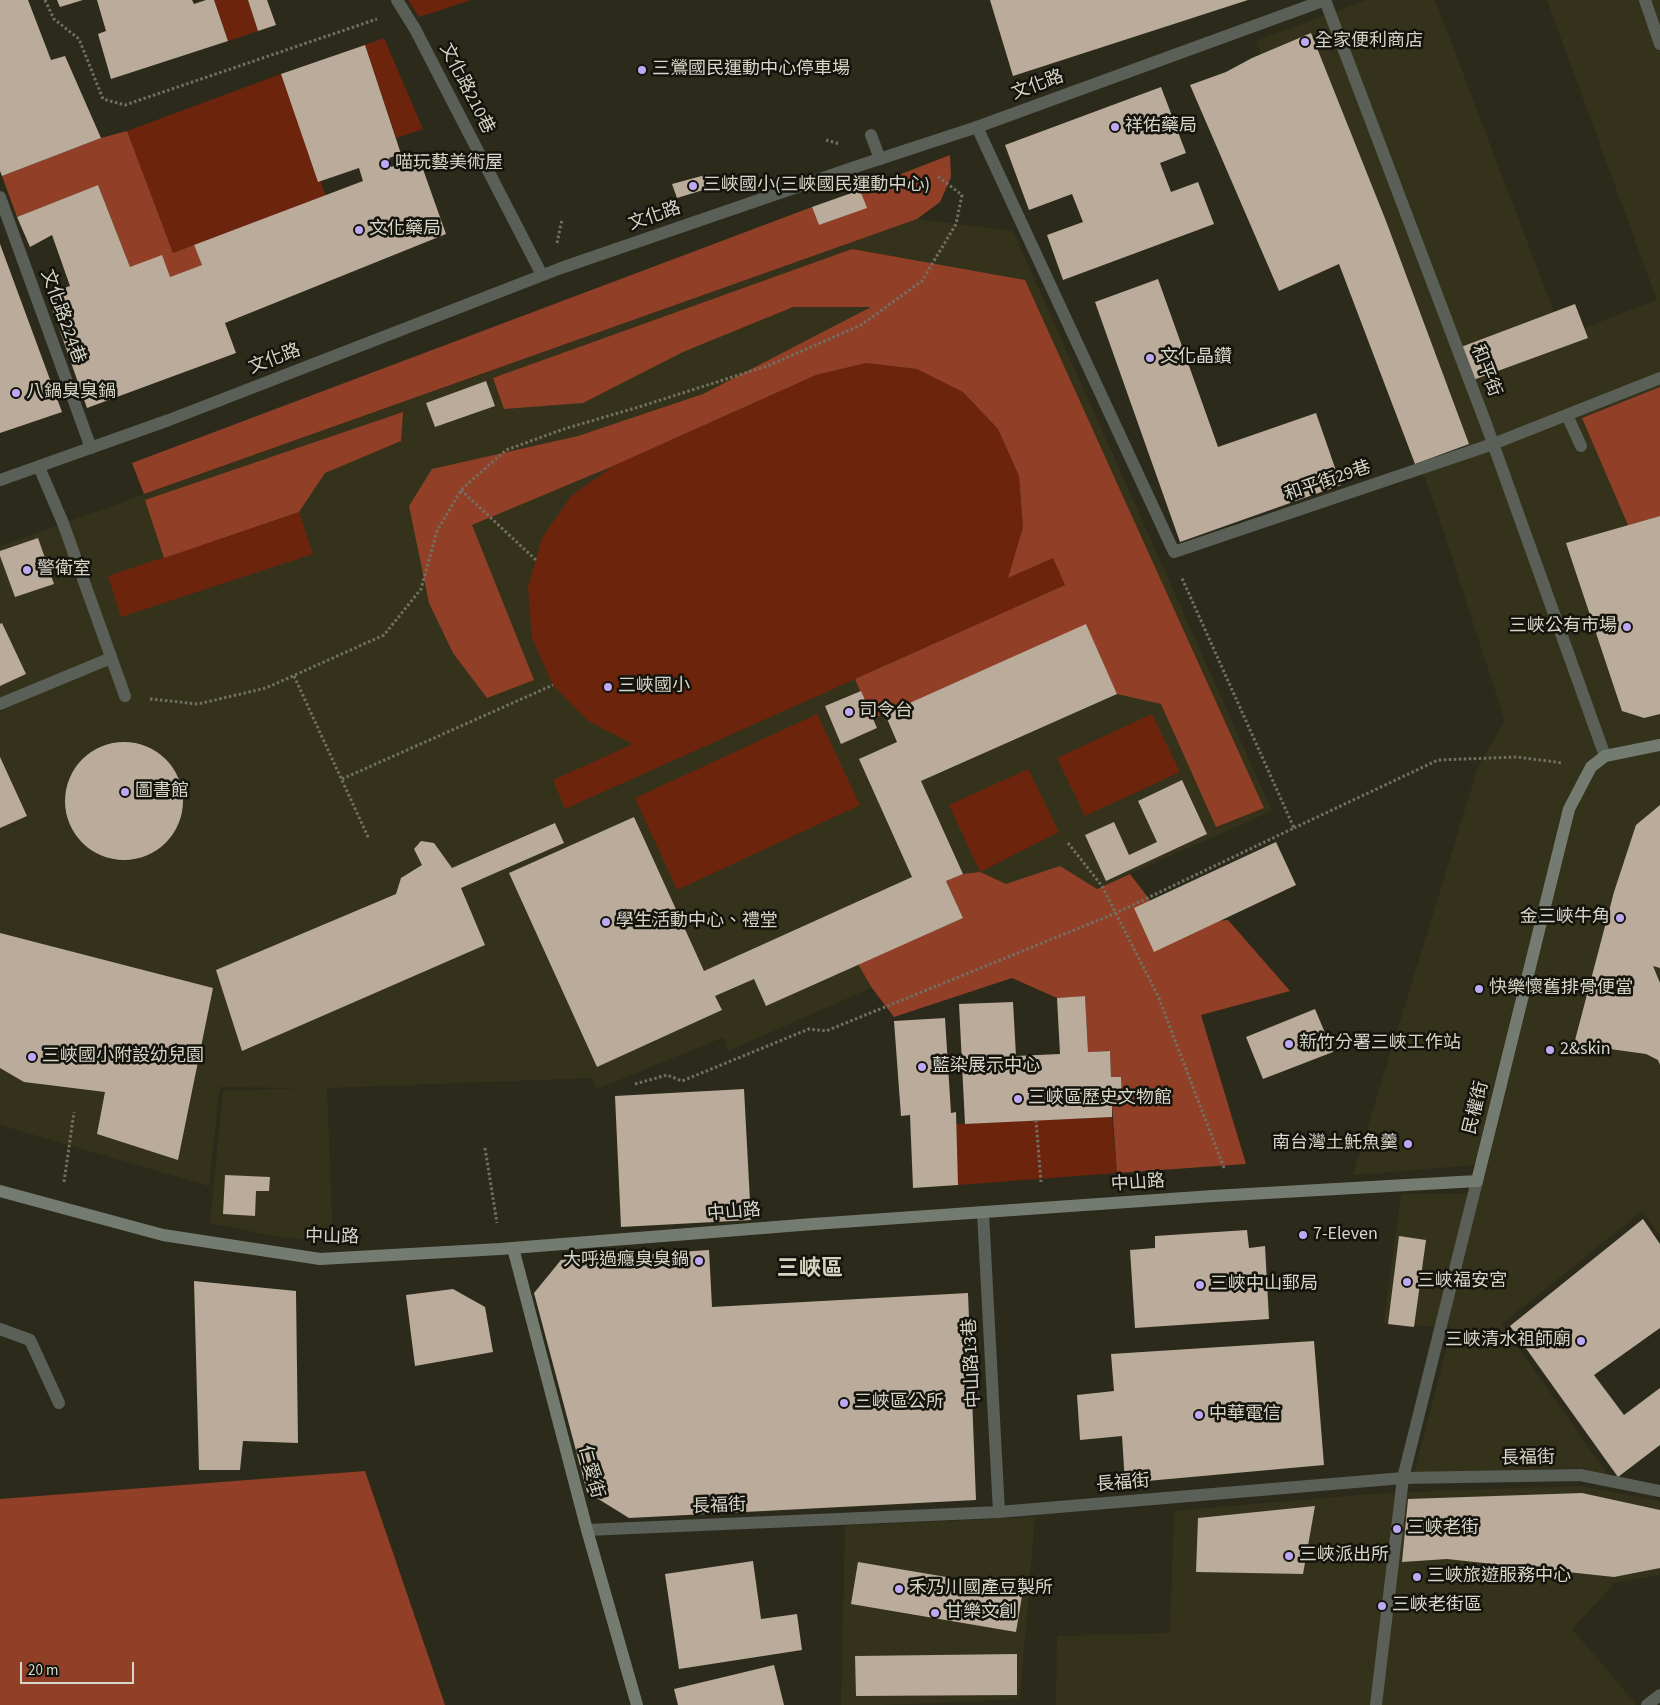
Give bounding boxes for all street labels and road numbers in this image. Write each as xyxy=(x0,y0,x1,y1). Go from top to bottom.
street label: 文化路210巷 xyxy=(434,40,498,138)
street label: 文化路 xyxy=(1009,67,1067,105)
street label: 文化路 xyxy=(626,198,684,236)
street label: 文化路224巷 xyxy=(35,267,89,367)
street label: 文化路 xyxy=(246,340,304,380)
street label: 和平街 xyxy=(1465,342,1505,400)
street label: 和平街29巷 xyxy=(1282,457,1374,507)
street label: 民權街 xyxy=(1460,1079,1494,1137)
street label: 中山路 xyxy=(1110,1171,1166,1197)
street label: 中山路 xyxy=(706,1200,762,1226)
street label: 中山路 xyxy=(305,1227,359,1249)
street label: 中山路13巷 xyxy=(960,1318,986,1408)
street label: 仁愛街 xyxy=(573,1443,607,1501)
street label: 長福街 xyxy=(1501,1448,1555,1470)
street label: 長福街 xyxy=(1095,1471,1151,1497)
street label: 長福街 xyxy=(692,1495,746,1519)

